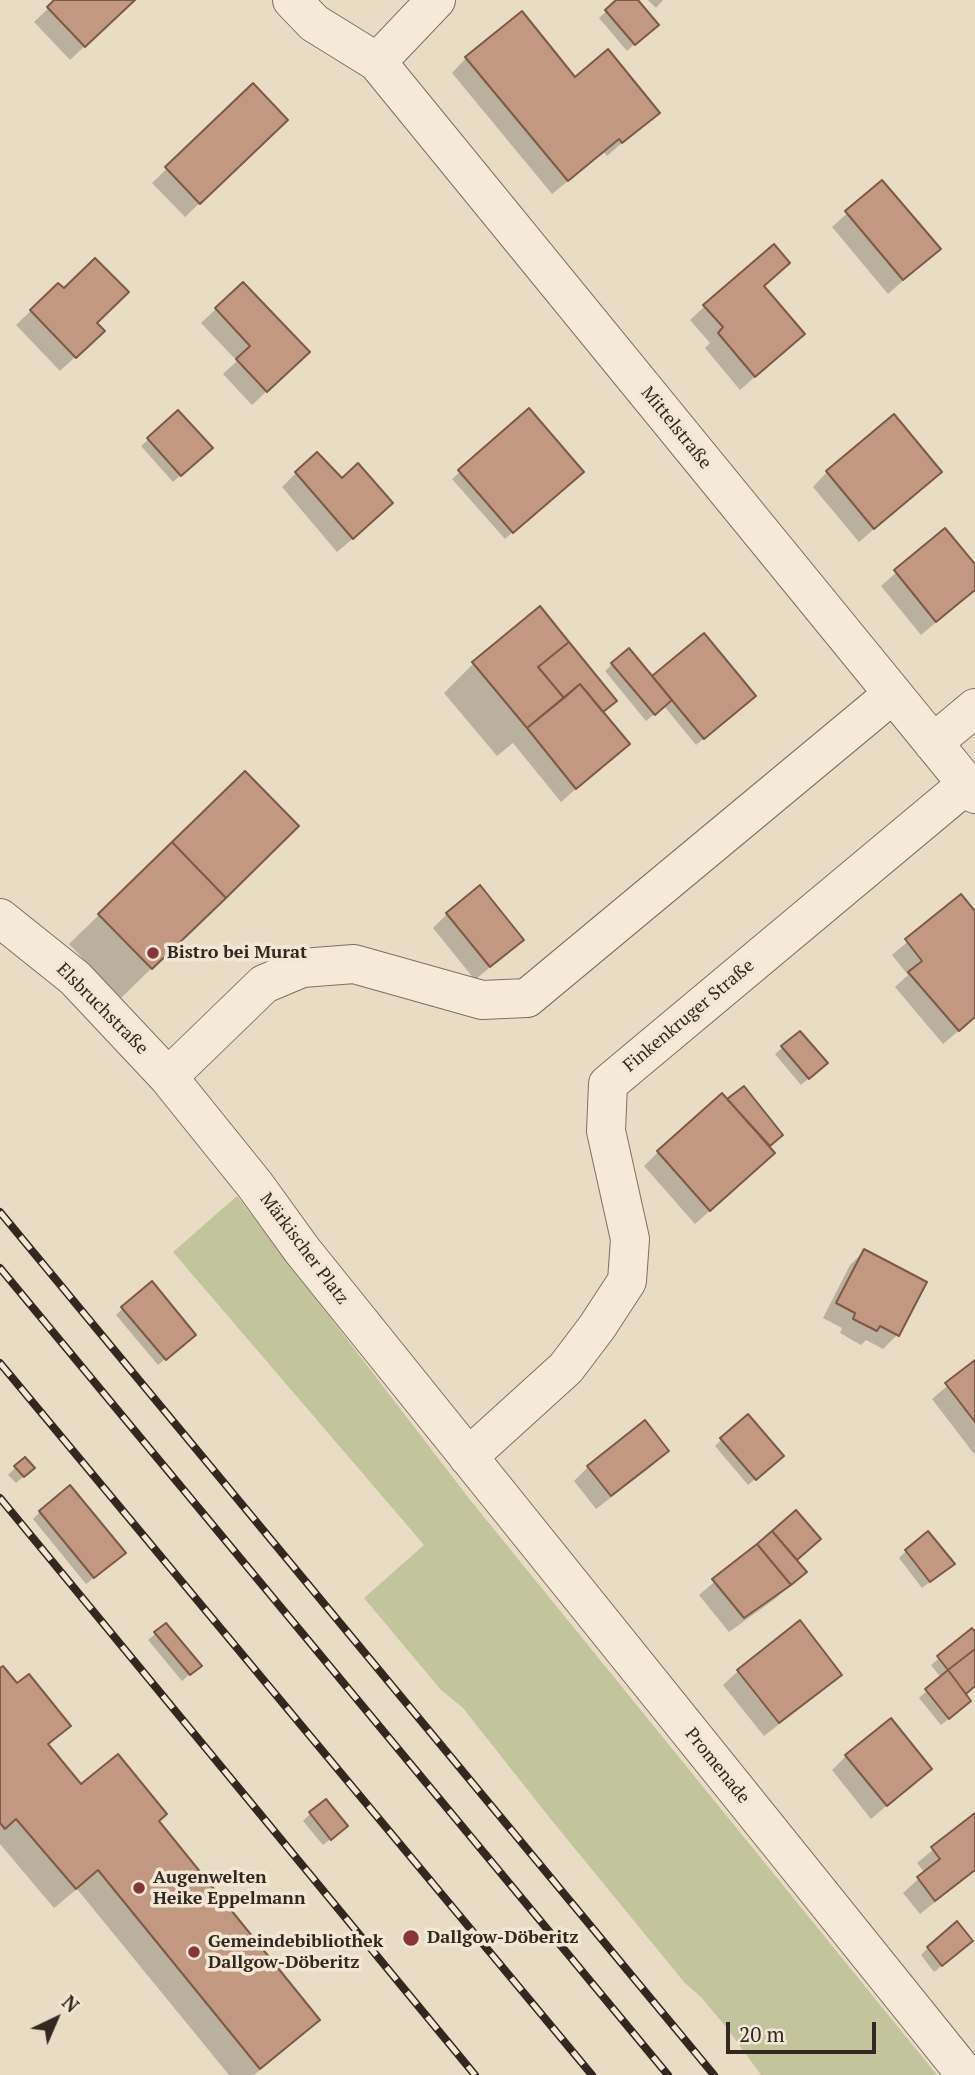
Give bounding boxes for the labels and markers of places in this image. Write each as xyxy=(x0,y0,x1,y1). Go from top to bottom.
place label: Bistro bei Murat xyxy=(167,942,307,964)
marker: Bistro bei Murat xyxy=(145,945,161,961)
place label: Augenwelten Heike Eppelmann xyxy=(153,1867,306,1910)
marker: Augenwelten Heike Eppelmann xyxy=(131,1880,147,1896)
place label: Dallgow-Döberitz xyxy=(427,1927,579,1949)
marker: Dallgow-Döberitz xyxy=(401,1928,421,1948)
place label: Gemeindebibliothek Dallgow-Döberitz xyxy=(208,1931,383,1974)
marker: Gemeindebibliothek Dallgow-Döberitz xyxy=(186,1944,202,1960)

